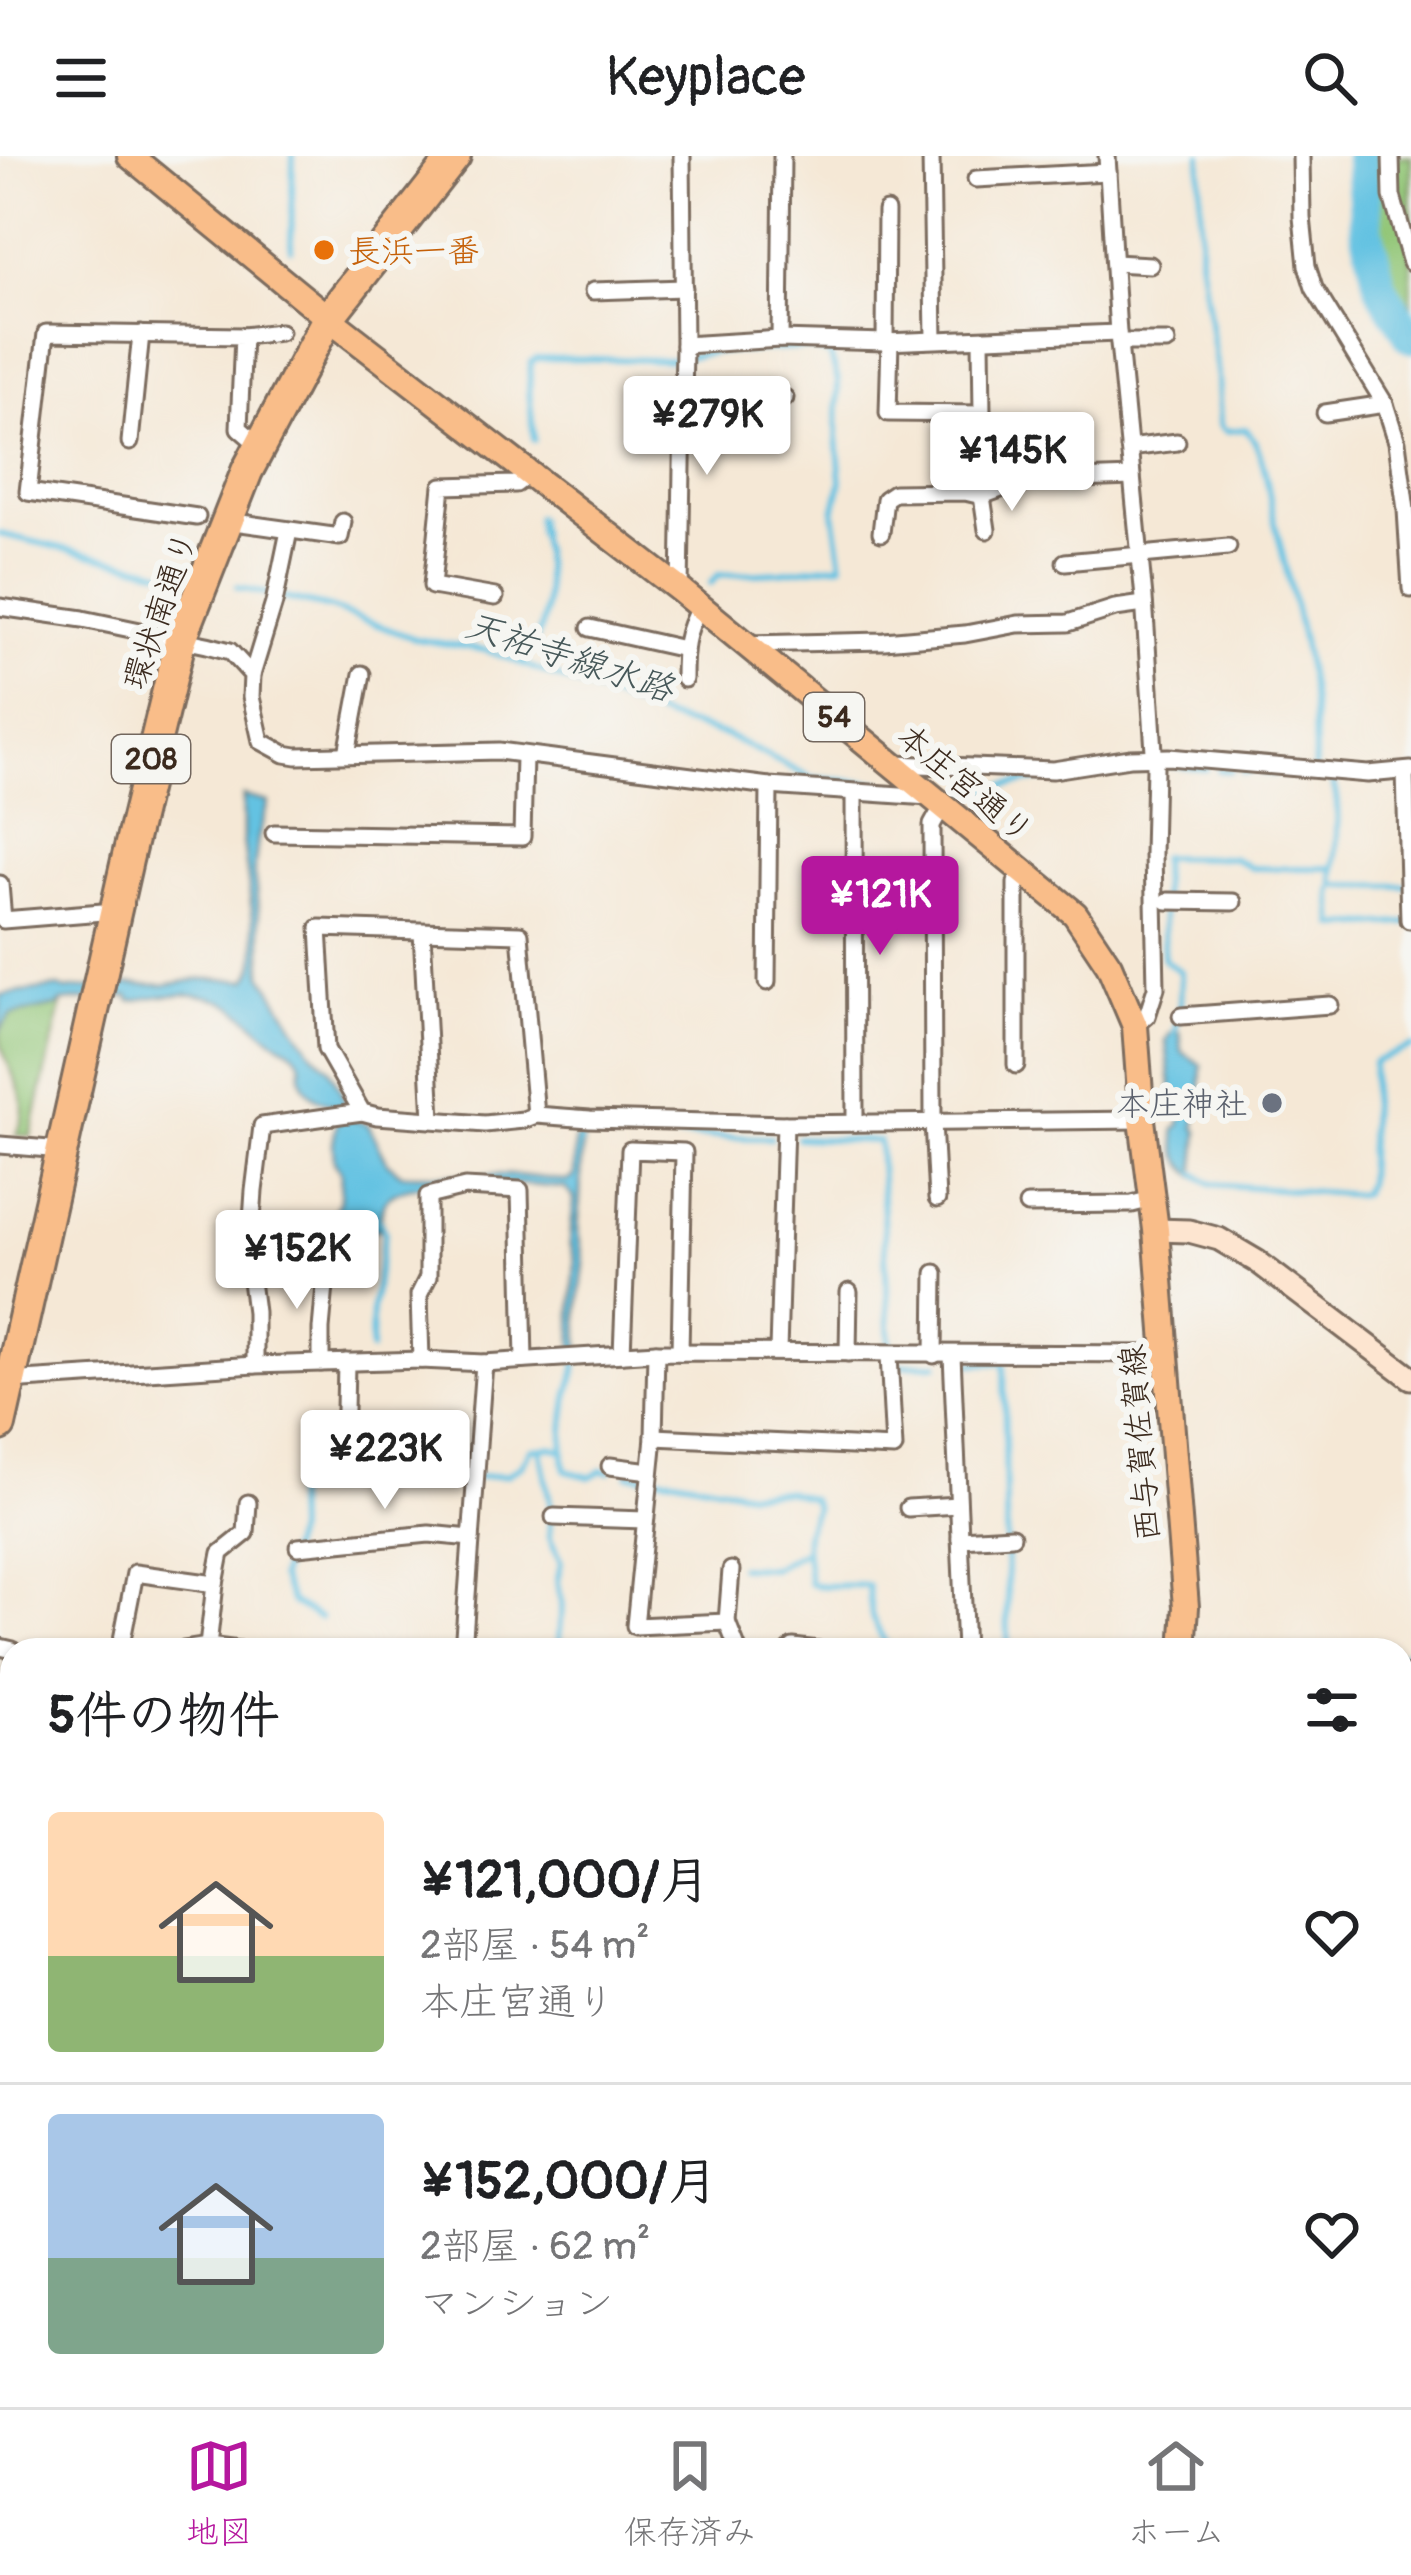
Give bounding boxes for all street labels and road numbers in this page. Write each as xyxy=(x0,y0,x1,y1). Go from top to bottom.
street label: 環状南通り xyxy=(114,526,207,695)
road number: 54 xyxy=(804,693,864,741)
street label: 本庄宮通り xyxy=(889,715,1041,853)
road number: 208 xyxy=(112,735,190,783)
street label: 西与賀佐賀線 xyxy=(1111,1342,1170,1543)

